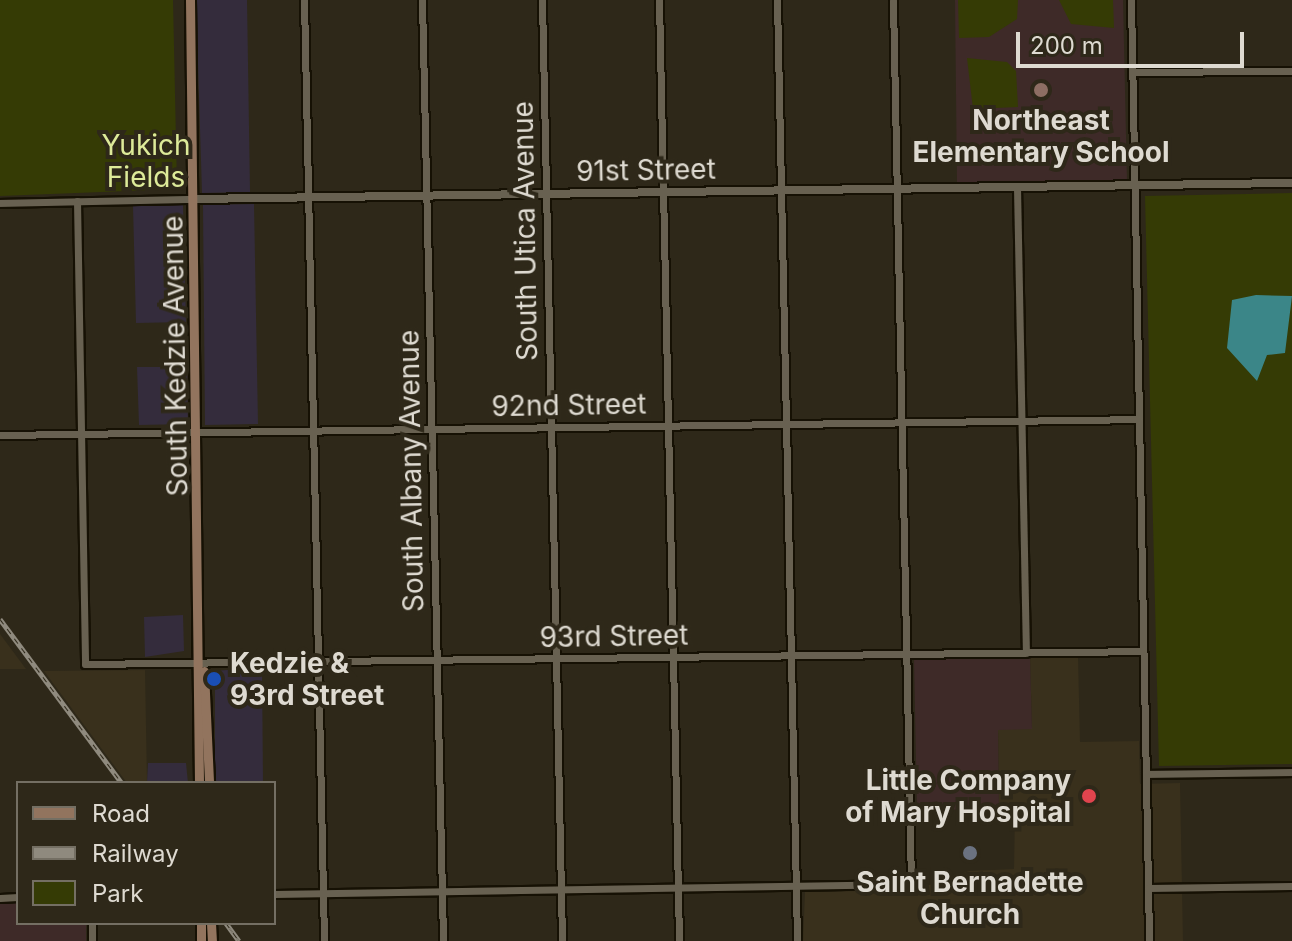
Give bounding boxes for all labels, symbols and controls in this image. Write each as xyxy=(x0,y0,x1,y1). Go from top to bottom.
scale bar xyxy=(1020,16,1248,66)
text: 200 m xyxy=(1030,31,1103,60)
marker: Northeast Elementary School xyxy=(1032,81,1050,99)
street label: South Utica Avenue xyxy=(506,101,544,361)
place label: Northeast Elementary School xyxy=(912,103,1170,169)
park label: Yukich Fields xyxy=(101,128,191,194)
street label: 91st Street xyxy=(576,152,716,188)
street label: South Kedzie Avenue xyxy=(156,215,194,497)
street label: South Albany Avenue xyxy=(392,330,430,612)
street label: 92nd Street xyxy=(491,387,647,423)
street label: 93rd Street xyxy=(539,618,689,654)
place label: Kedzie & 93rd Street xyxy=(230,646,384,712)
marker: Kedzie & 93rd Street xyxy=(205,670,223,688)
place label: Little Company of Mary Hospital xyxy=(845,763,1071,829)
legend xyxy=(16,781,276,925)
marker: Little Company of Mary Hospital xyxy=(1078,785,1100,807)
text: Road xyxy=(92,799,150,828)
text: Railway xyxy=(92,839,179,868)
marker: Saint Bernadette Church xyxy=(961,844,979,862)
place label: Saint Bernadette Church xyxy=(856,865,1084,931)
text: Park xyxy=(92,879,143,908)

